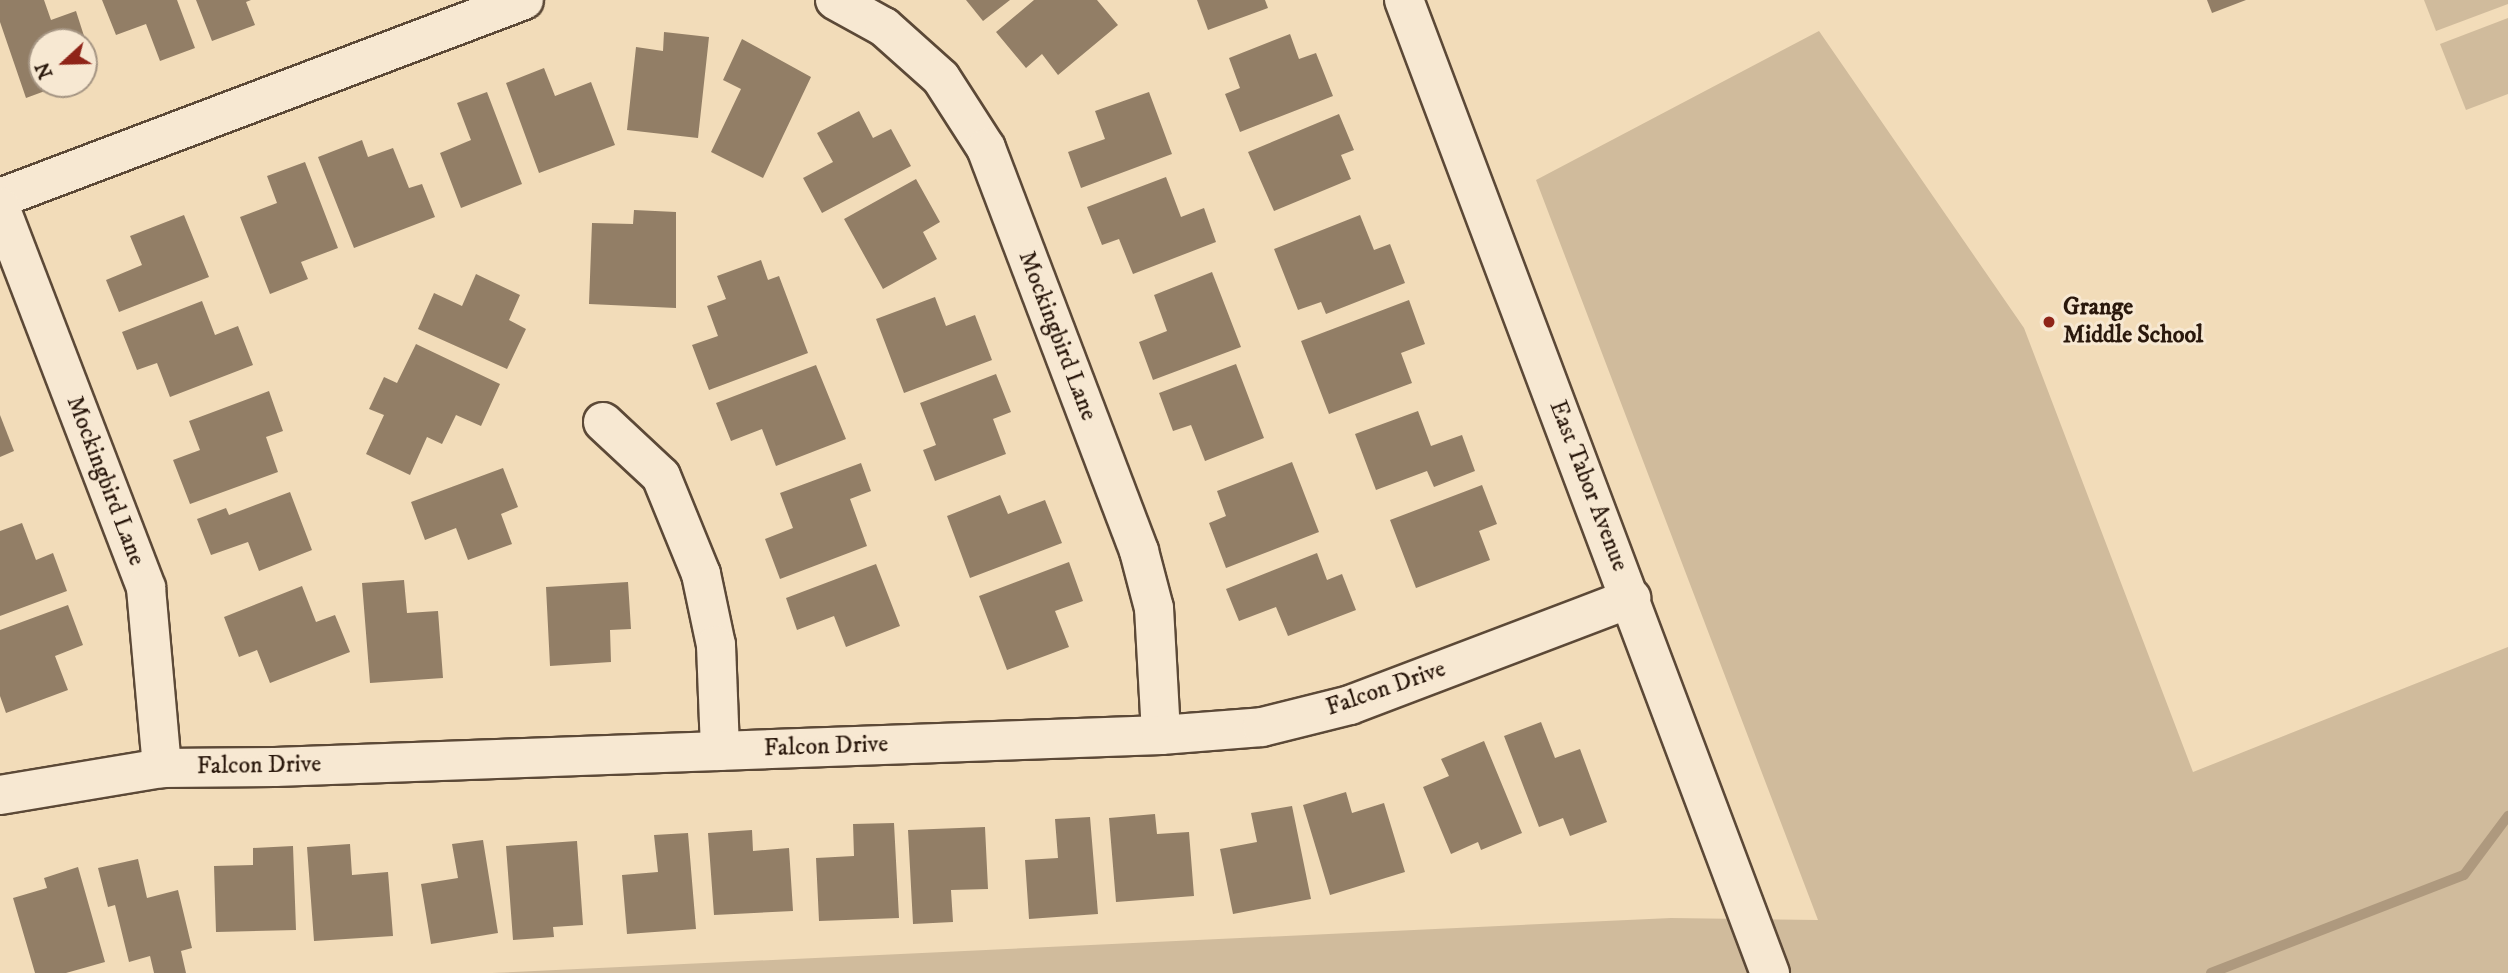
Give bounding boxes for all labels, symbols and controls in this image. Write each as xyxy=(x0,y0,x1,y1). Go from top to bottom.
north arrow xyxy=(28,28,98,98)
text: N xyxy=(31,59,59,82)
street label: Mockingbird Lane xyxy=(1011,247,1103,425)
place label: Grange Middle School xyxy=(2063,294,2203,350)
marker: Grange Middle School xyxy=(2041,314,2057,330)
street label: Mockingbird Lane xyxy=(59,392,151,570)
street label: East Tabor Avenue xyxy=(1542,397,1634,575)
street label: Falcon Drive xyxy=(1322,655,1450,723)
street label: Falcon Drive xyxy=(763,730,889,764)
street label: Falcon Drive xyxy=(197,751,321,781)

